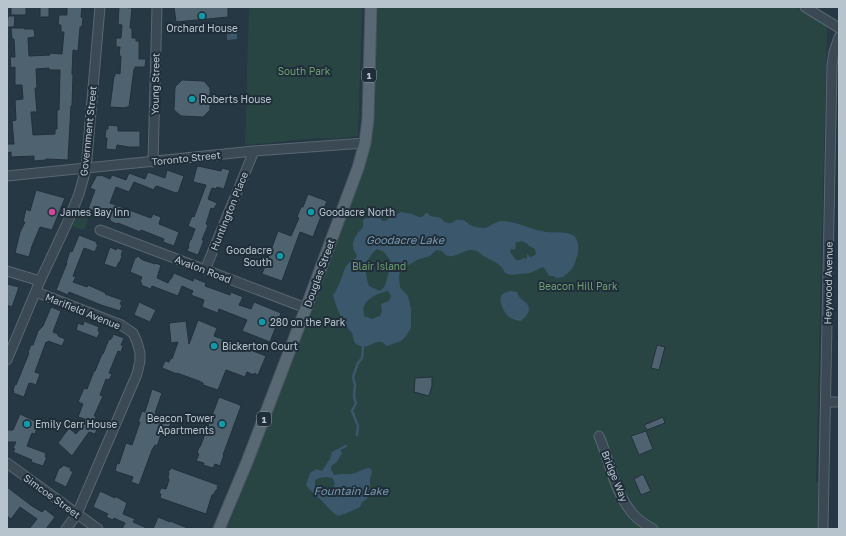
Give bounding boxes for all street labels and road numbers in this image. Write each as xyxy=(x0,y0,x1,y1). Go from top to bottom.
street label: Young Street xyxy=(148,53,162,115)
road number: 1 xyxy=(362,68,376,82)
street label: Government Street xyxy=(77,85,99,177)
street label: Toronto Street xyxy=(151,148,221,168)
street label: Huntington Place xyxy=(208,170,250,252)
street label: Douglas Street xyxy=(301,237,337,309)
street label: Heywood Avenue xyxy=(821,241,835,325)
street label: Avalon Road xyxy=(173,253,233,285)
street label: Marifield Avenue xyxy=(44,290,123,332)
road number: 1 xyxy=(257,412,271,426)
street label: Bridge Way xyxy=(599,449,631,504)
street label: Simcoe Street xyxy=(21,471,83,521)

